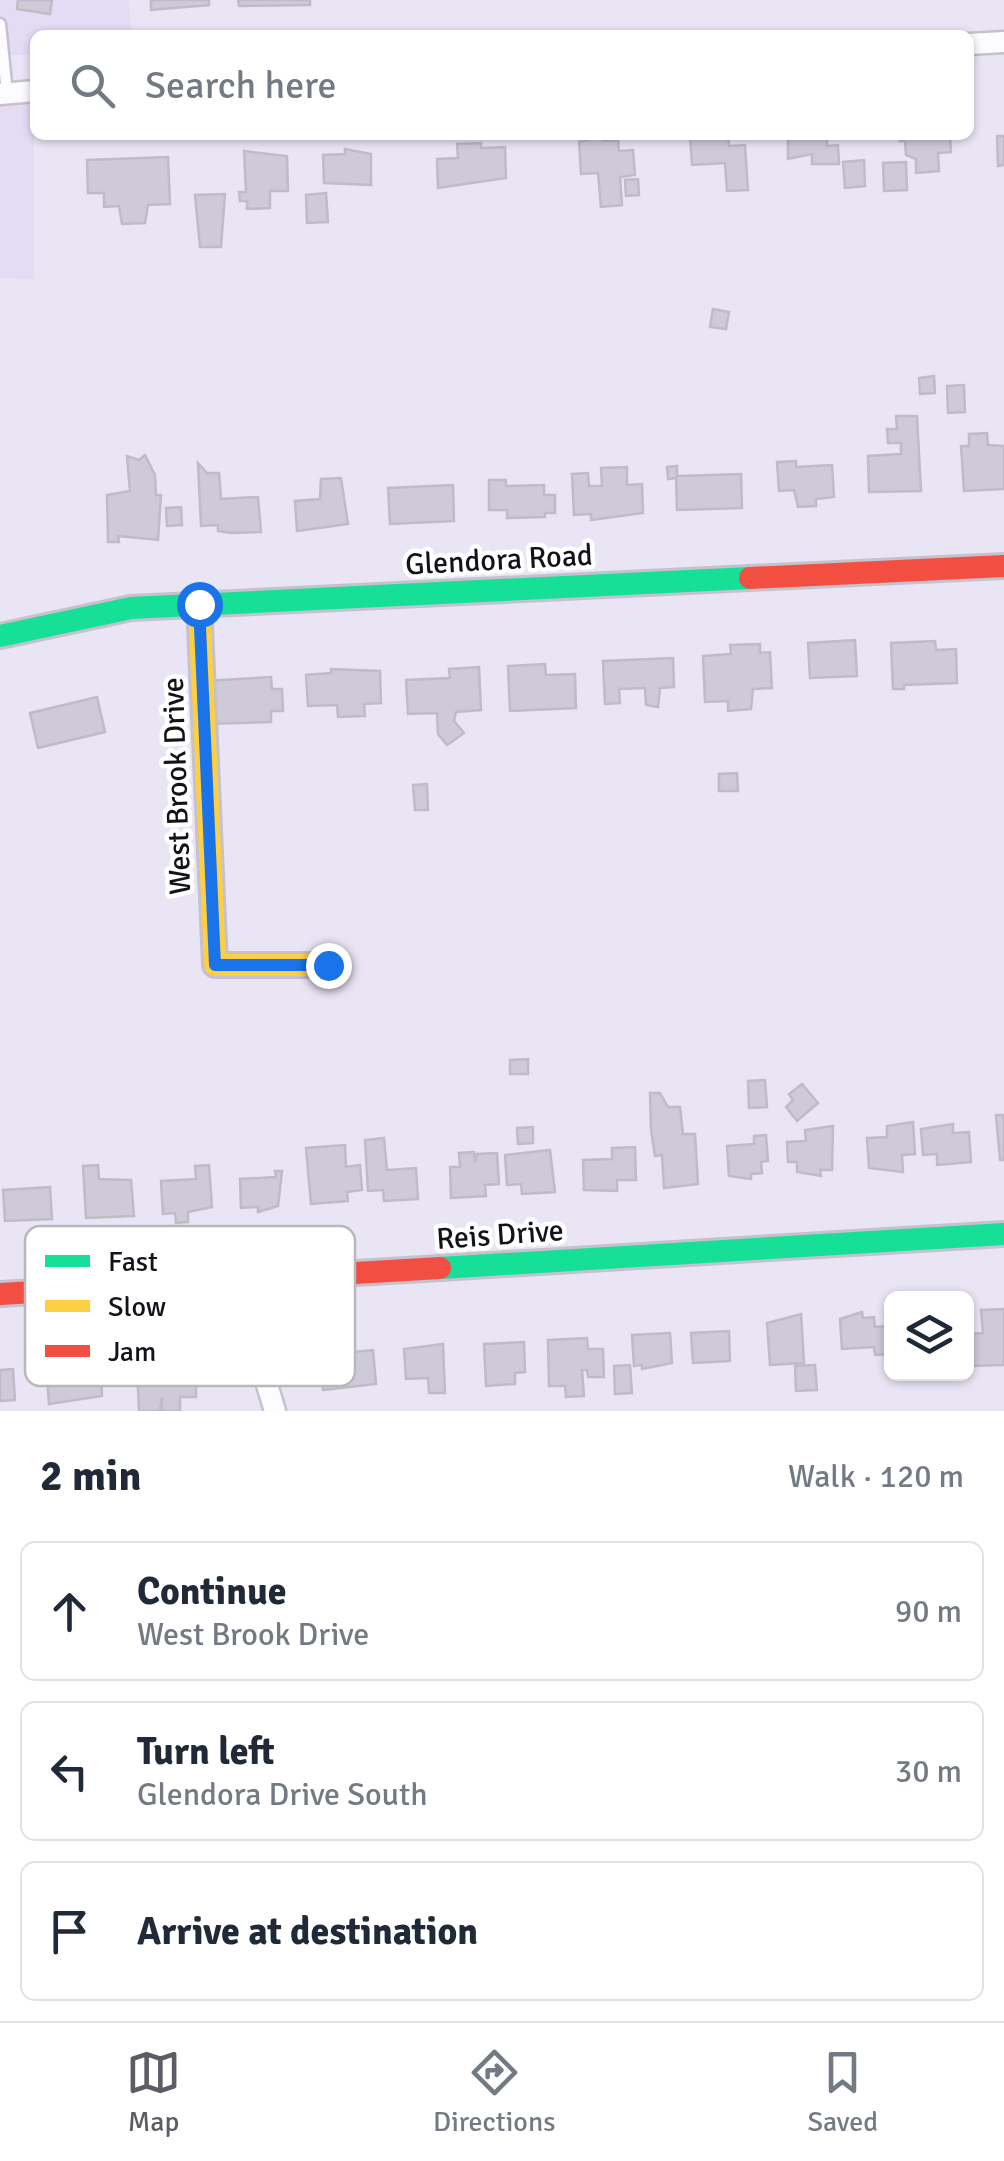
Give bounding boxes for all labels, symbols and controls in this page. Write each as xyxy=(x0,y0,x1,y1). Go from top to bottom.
search box xyxy=(30,30,974,140)
icon: search xyxy=(65,58,120,113)
text: Search here xyxy=(145,62,337,109)
street label: Glendora Road xyxy=(404,537,594,583)
route start xyxy=(177,582,223,628)
street label: West Brook Drive xyxy=(155,677,199,895)
route end xyxy=(306,943,352,989)
street label: Reis Drive xyxy=(435,1212,565,1258)
legend xyxy=(25,1226,355,1386)
text: Fast xyxy=(108,1245,158,1279)
text: Slow xyxy=(108,1290,166,1324)
map controls xyxy=(884,1291,974,1381)
button: layers xyxy=(884,1291,974,1381)
text: Jam xyxy=(108,1335,156,1369)
text: 2 min xyxy=(40,1451,141,1502)
text: Walk · 120 m xyxy=(788,1457,964,1496)
text: Continue xyxy=(137,1568,287,1615)
icon: ahead xyxy=(42,1584,97,1639)
text: 90 m xyxy=(895,1592,962,1631)
text: West Brook Drive xyxy=(137,1615,369,1654)
text: Turn left xyxy=(137,1728,275,1775)
icon: left xyxy=(42,1744,97,1799)
text: 30 m xyxy=(895,1752,962,1791)
text: Glendora Drive South xyxy=(137,1775,428,1814)
icon: arrive xyxy=(42,1904,97,1959)
text: Arrive at destination xyxy=(137,1908,478,1955)
tab: Map xyxy=(126,2045,181,2139)
tab: Directions xyxy=(433,2045,555,2139)
tab: Saved xyxy=(807,2045,878,2139)

